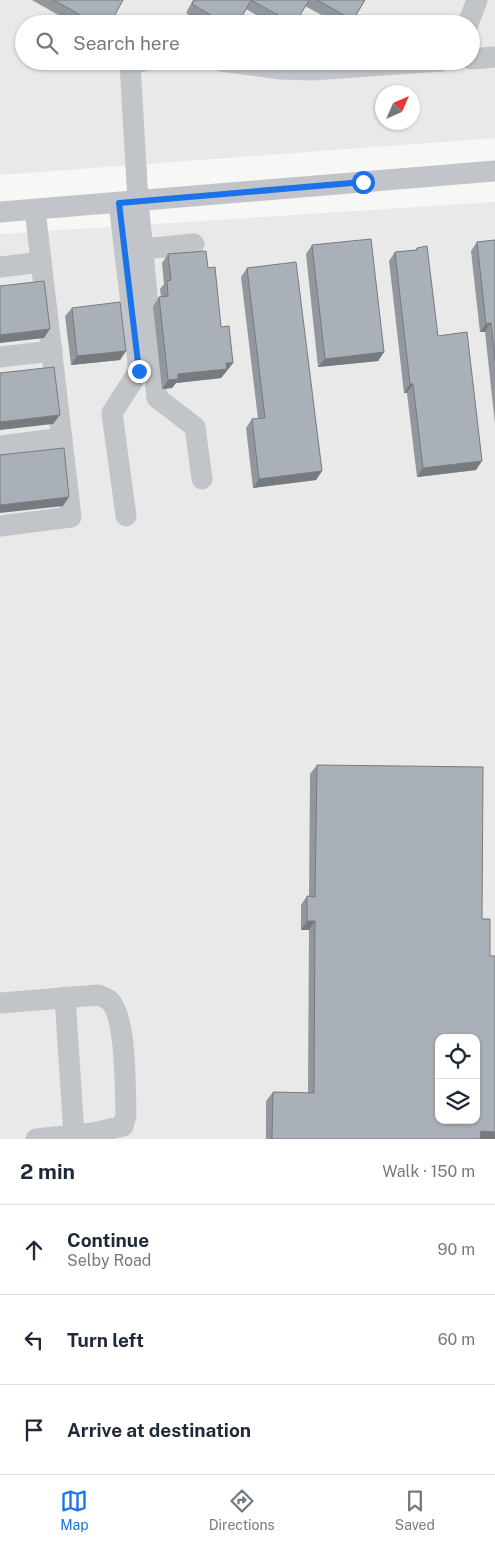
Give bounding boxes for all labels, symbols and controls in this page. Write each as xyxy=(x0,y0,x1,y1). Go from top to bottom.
search box xyxy=(15,15,480,70)
icon: search xyxy=(33,29,61,57)
text: Search here xyxy=(73,32,180,54)
north arrow xyxy=(375,85,420,130)
route start xyxy=(352,171,375,194)
route end xyxy=(128,360,151,383)
map controls xyxy=(435,1034,480,1124)
button: locate xyxy=(435,1034,480,1079)
button: layers xyxy=(435,1079,480,1124)
text: 2 min xyxy=(20,1159,75,1184)
text: Walk · 150 m xyxy=(382,1162,475,1181)
text: Continue xyxy=(67,1229,149,1251)
icon: ahead xyxy=(20,1236,48,1264)
text: 90 m xyxy=(438,1240,475,1259)
text: Selby Road xyxy=(67,1251,151,1270)
icon: left xyxy=(20,1326,48,1354)
text: Turn left xyxy=(67,1329,144,1351)
text: 60 m xyxy=(438,1330,475,1349)
icon: arrive xyxy=(20,1416,48,1444)
text: Arrive at destination xyxy=(67,1419,251,1441)
tab: Map xyxy=(60,1487,89,1533)
tab: Directions xyxy=(209,1487,275,1533)
tab: Saved xyxy=(395,1487,435,1533)

